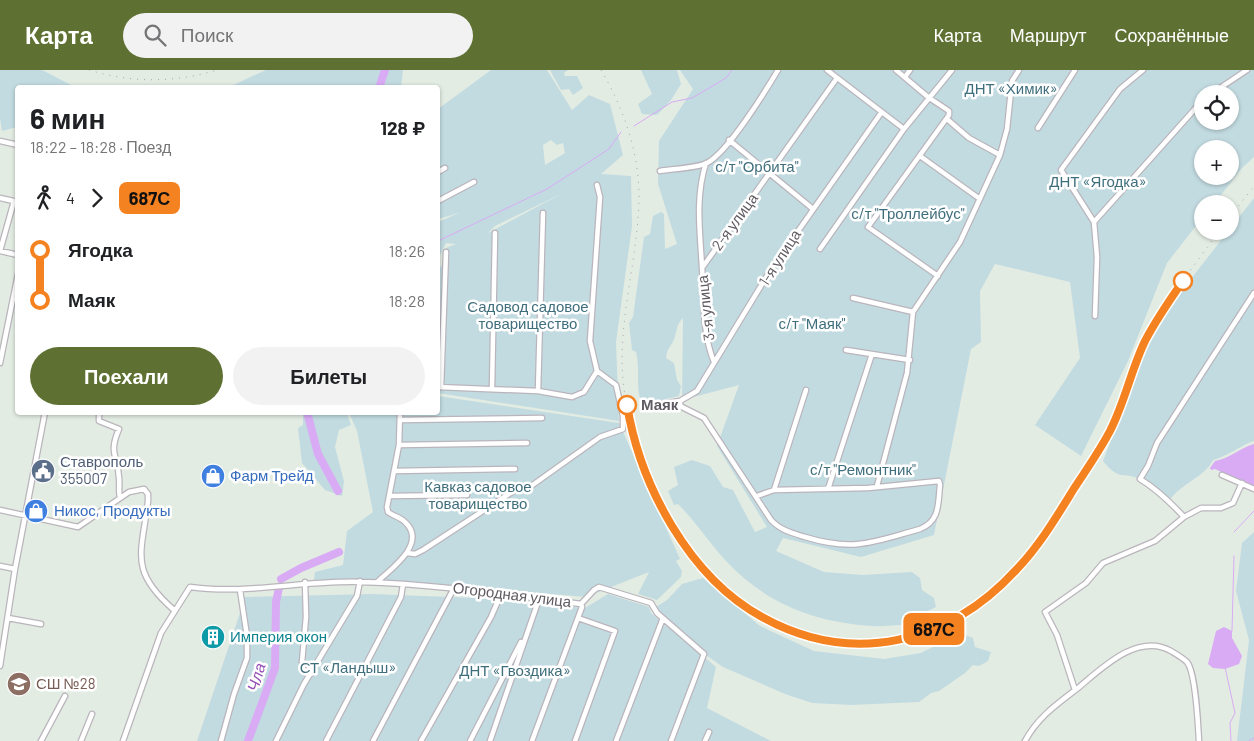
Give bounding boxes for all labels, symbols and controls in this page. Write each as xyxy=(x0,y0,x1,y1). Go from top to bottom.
search box xyxy=(123,13,473,58)
text: Карта xyxy=(25,20,93,49)
icon: search xyxy=(141,21,169,49)
text: Поиск xyxy=(181,23,233,46)
text: Карта xyxy=(934,24,982,46)
text: Маршрут xyxy=(1010,24,1086,46)
text: Сохранённые xyxy=(1114,24,1229,46)
park label: ДНТ «Химик» xyxy=(965,79,1058,97)
map controls xyxy=(1194,85,1239,240)
button: locate xyxy=(1194,85,1239,130)
text: 6 мин xyxy=(30,101,105,135)
text: 128 ₽ xyxy=(380,116,425,139)
text: 18:22 – 18:28 · Поезд xyxy=(30,137,171,156)
button: + xyxy=(1194,140,1239,185)
park label: с/т "Орбита" xyxy=(715,157,799,175)
park label: ДНТ «Ягодка» xyxy=(1049,172,1147,190)
icon: walk xyxy=(30,184,58,212)
icon: forward xyxy=(83,184,111,212)
text: 687С xyxy=(129,187,170,209)
text: 4 xyxy=(66,188,75,207)
street label: 2-я улица xyxy=(707,189,761,254)
button: − xyxy=(1194,195,1239,240)
park label: с/т "Троллейбус" xyxy=(851,204,965,222)
street label: 1-я улица xyxy=(754,225,804,289)
text: Ягодка xyxy=(68,238,133,261)
text: 18:26 xyxy=(389,241,425,260)
unlabelled marker xyxy=(1173,271,1193,291)
street label: 3-я улица xyxy=(693,274,717,342)
text: Маяк xyxy=(68,288,115,311)
text: 18:28 xyxy=(389,291,425,310)
park label: Садовод садовое товарищество xyxy=(467,297,589,332)
park label: с/т "Маяк" xyxy=(779,314,846,332)
button: Поехали xyxy=(30,347,223,405)
button: Билеты xyxy=(233,347,425,405)
marker: Маяк xyxy=(617,395,637,415)
place label: Маяк xyxy=(641,395,679,413)
place label: Ставрополь 355007 xyxy=(60,452,143,487)
public building icon: Ставрополь 355007 xyxy=(30,458,56,484)
park label: с/т "Ремонтник" xyxy=(810,460,916,478)
shop icon: Фарм Трейд xyxy=(200,463,226,489)
place label: Фарм Трейд xyxy=(230,466,314,484)
park label: Кавказ садовое товарищество xyxy=(424,477,532,512)
shop icon: Никос, Продукты xyxy=(23,498,49,524)
place label: Никос, Продукты xyxy=(54,501,171,519)
street label: Огородная улица xyxy=(452,578,573,610)
line badge: 687С xyxy=(899,613,969,645)
text: 687С xyxy=(913,618,955,640)
building icon: Империя окон xyxy=(200,624,226,650)
place label: Империя окон xyxy=(230,627,327,645)
park label: СТ «Ландыш» xyxy=(300,658,396,676)
water label: Чла xyxy=(242,660,269,693)
park label: ДНТ «Гвоздика» xyxy=(459,661,571,679)
school or university icon: СШ №28 xyxy=(6,671,32,697)
place label: СШ №28 xyxy=(36,674,96,692)

